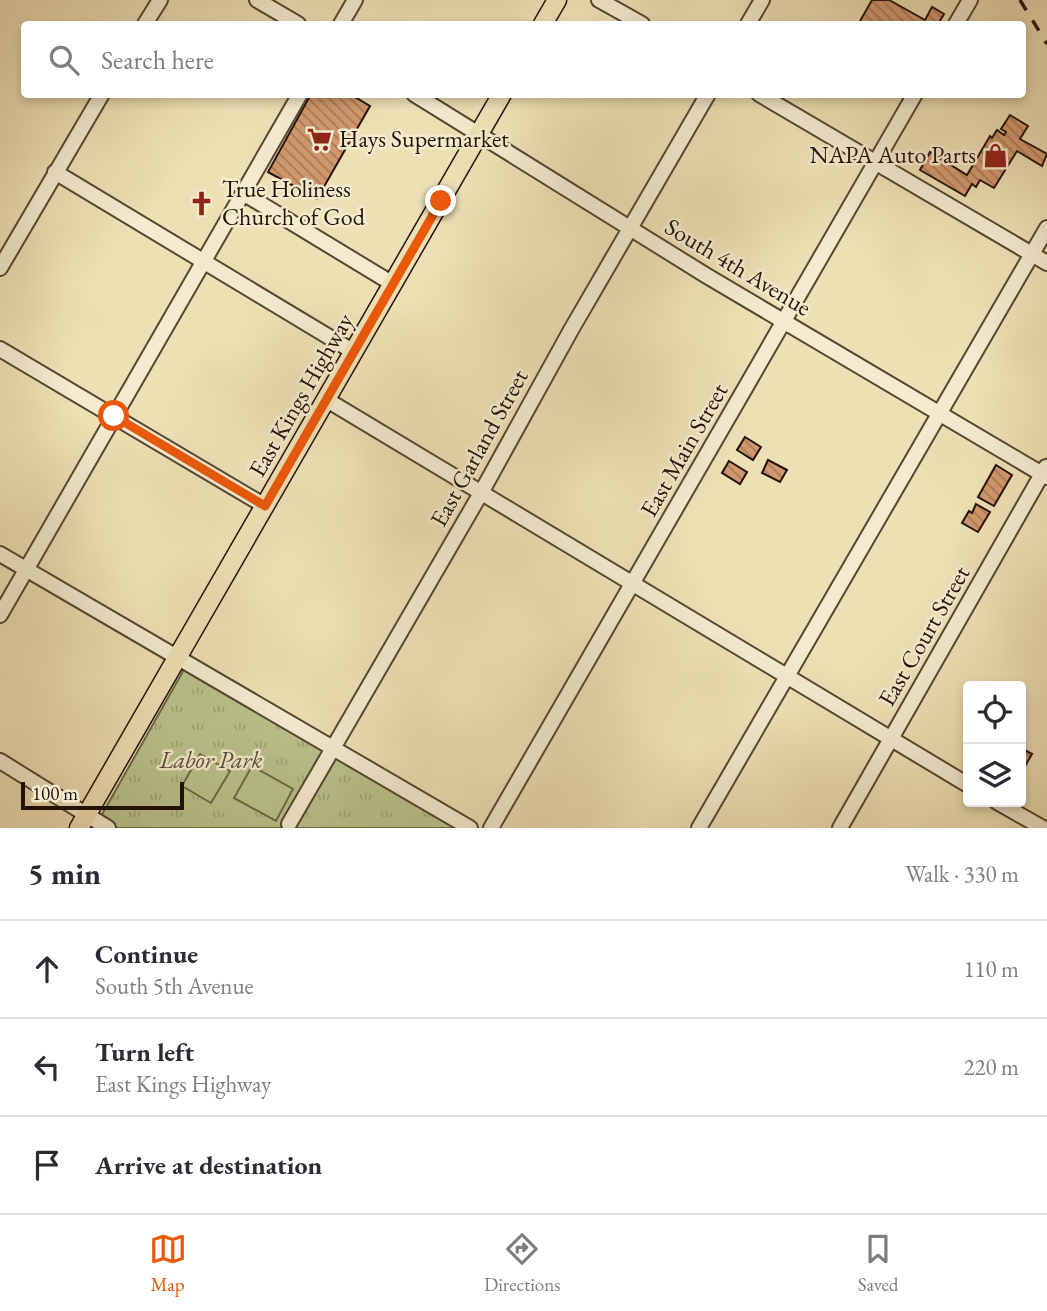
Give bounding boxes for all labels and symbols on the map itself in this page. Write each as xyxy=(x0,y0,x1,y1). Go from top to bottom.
place label: Hays Supermarket xyxy=(339,123,509,154)
supermarket icon: Hays Supermarket xyxy=(305,125,333,153)
place label: NAPA Auto Parts xyxy=(809,139,976,170)
shop icon: NAPA Auto Parts xyxy=(982,141,1010,169)
place label: True Holiness Church of God xyxy=(222,173,366,232)
route end xyxy=(425,185,456,216)
church icon: True Holiness Church of God xyxy=(188,189,216,217)
street label: South 4th Avenue xyxy=(659,211,817,322)
street label: East Kings Highway xyxy=(241,307,360,482)
street label: East Garland Street xyxy=(422,363,535,532)
street label: East Main Street xyxy=(633,377,735,522)
route start xyxy=(98,400,129,431)
street label: East Court Street xyxy=(871,560,977,712)
park label: Labor Park xyxy=(159,744,263,775)
scale bar xyxy=(21,779,184,811)

